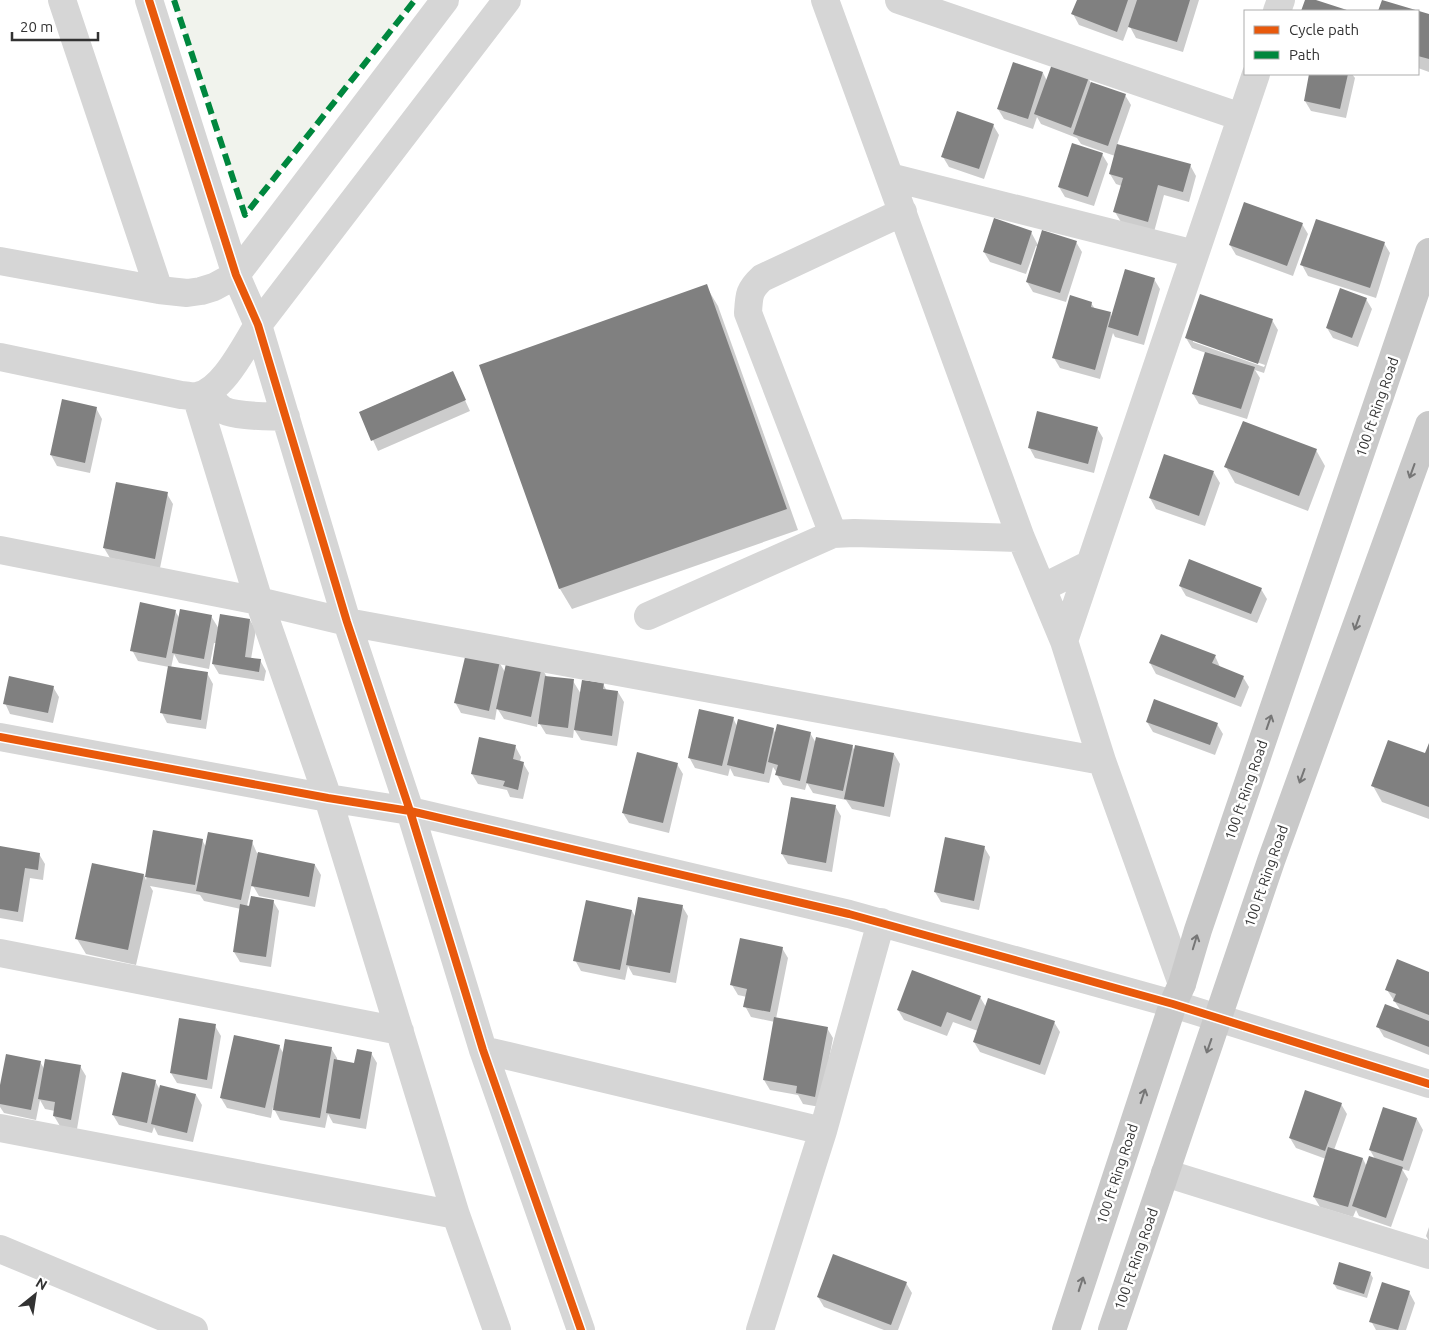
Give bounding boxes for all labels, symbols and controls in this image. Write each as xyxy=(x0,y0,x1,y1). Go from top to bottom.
scale bar xyxy=(12,10,99,42)
legend xyxy=(1244,10,1419,75)
text: 20 m xyxy=(20,18,53,35)
text: Cycle path xyxy=(1289,21,1359,38)
text: Path xyxy=(1289,46,1320,63)
street label: 100 ft Ring Road xyxy=(1352,355,1402,459)
one-way arrow xyxy=(1407,462,1416,478)
one-way arrow xyxy=(1352,615,1361,631)
one-way arrow xyxy=(1265,715,1274,730)
street label: 100 ft Ring Road xyxy=(1221,738,1271,842)
one-way arrow xyxy=(1297,768,1306,783)
street label: 100 Ft Ring Road xyxy=(1241,823,1291,929)
one-way arrow xyxy=(1190,935,1200,951)
one-way arrow xyxy=(1204,1037,1213,1053)
one-way arrow xyxy=(1139,1089,1148,1104)
street label: 100 ft Ring Road xyxy=(1093,1122,1141,1226)
street label: 100 Ft Ring Road xyxy=(1111,1206,1161,1312)
north arrow xyxy=(10,1270,60,1320)
text: N xyxy=(33,1274,50,1293)
one-way arrow xyxy=(1077,1276,1086,1292)

